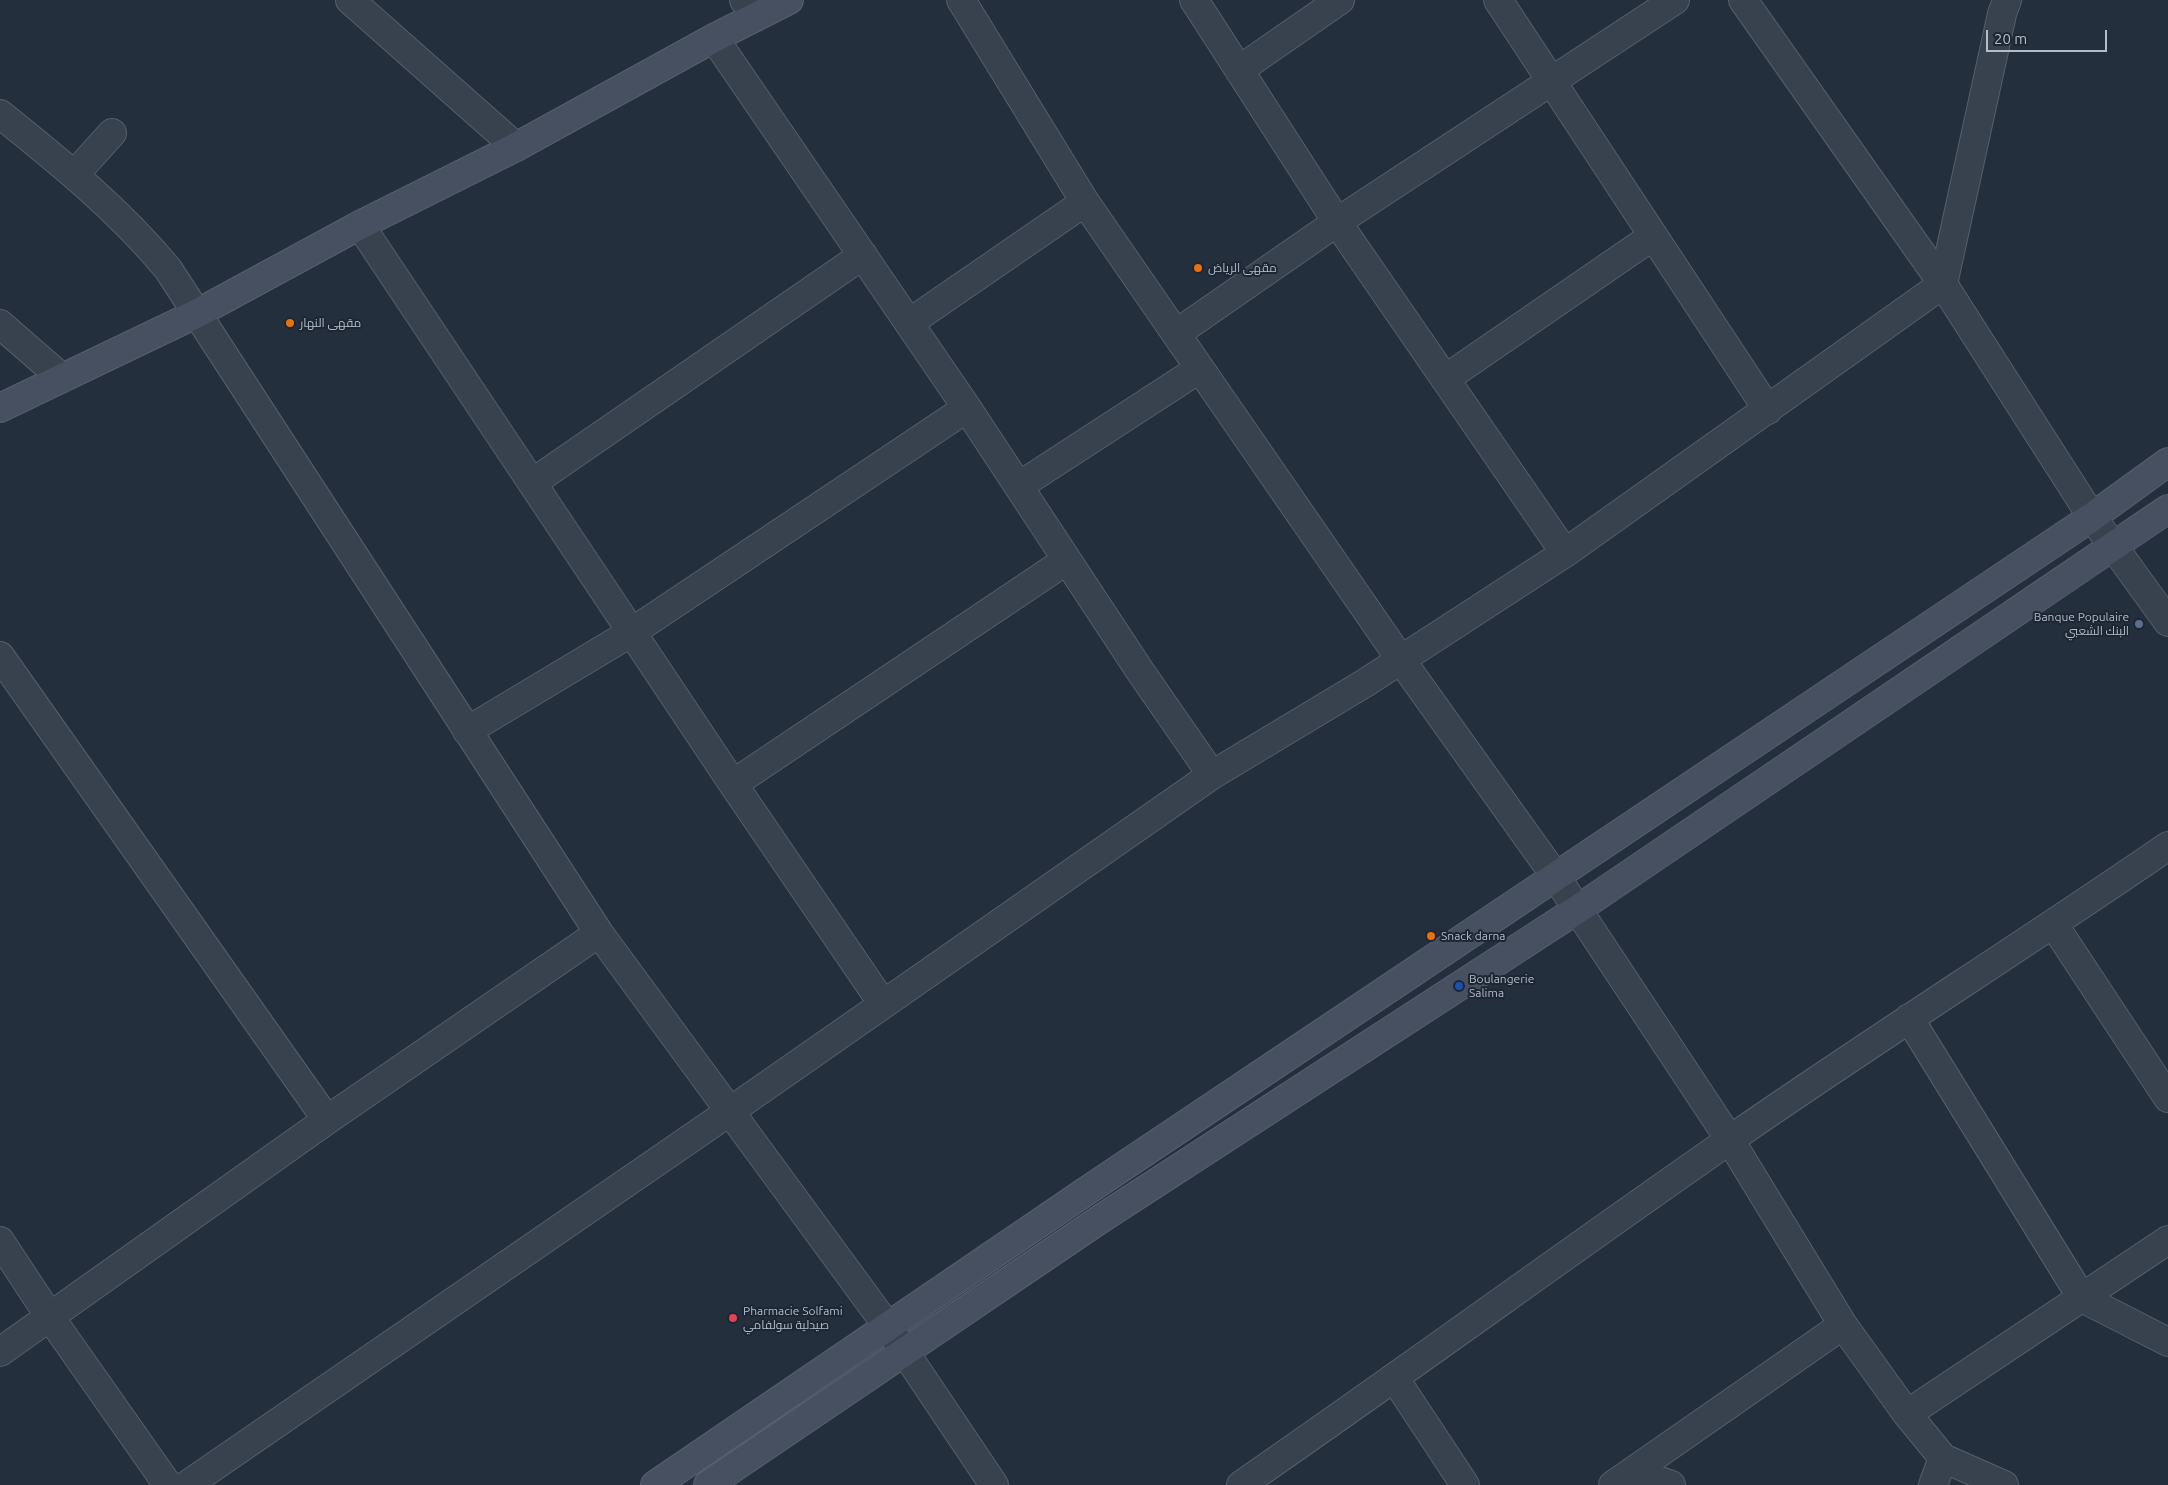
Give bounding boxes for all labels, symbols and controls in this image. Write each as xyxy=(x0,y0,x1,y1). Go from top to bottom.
scale bar xyxy=(1988,20,2109,52)
text: 20 m xyxy=(1994,30,2027,47)
place label: مقهى الرياض xyxy=(1208,261,1277,275)
marker: مقهى الرياض xyxy=(1192,262,1204,274)
place label: مقهى النهار xyxy=(300,316,361,330)
marker: مقهى النهار xyxy=(284,317,296,329)
place label: Banque Populaire البنك الشعبي xyxy=(2034,610,2129,638)
marker: Banque Populaire البنك الشعبي xyxy=(2133,618,2145,630)
place label: Snack darna xyxy=(1441,929,1505,943)
marker: Snack darna xyxy=(1425,930,1437,942)
place label: Boulangerie Salima xyxy=(1469,972,1534,1000)
marker: Boulangerie Salima xyxy=(1453,980,1465,992)
place label: Pharmacie Solfami صيدلية سولفامي xyxy=(743,1304,843,1332)
marker: Pharmacie Solfami صيدلية سولفامي xyxy=(727,1312,739,1324)

